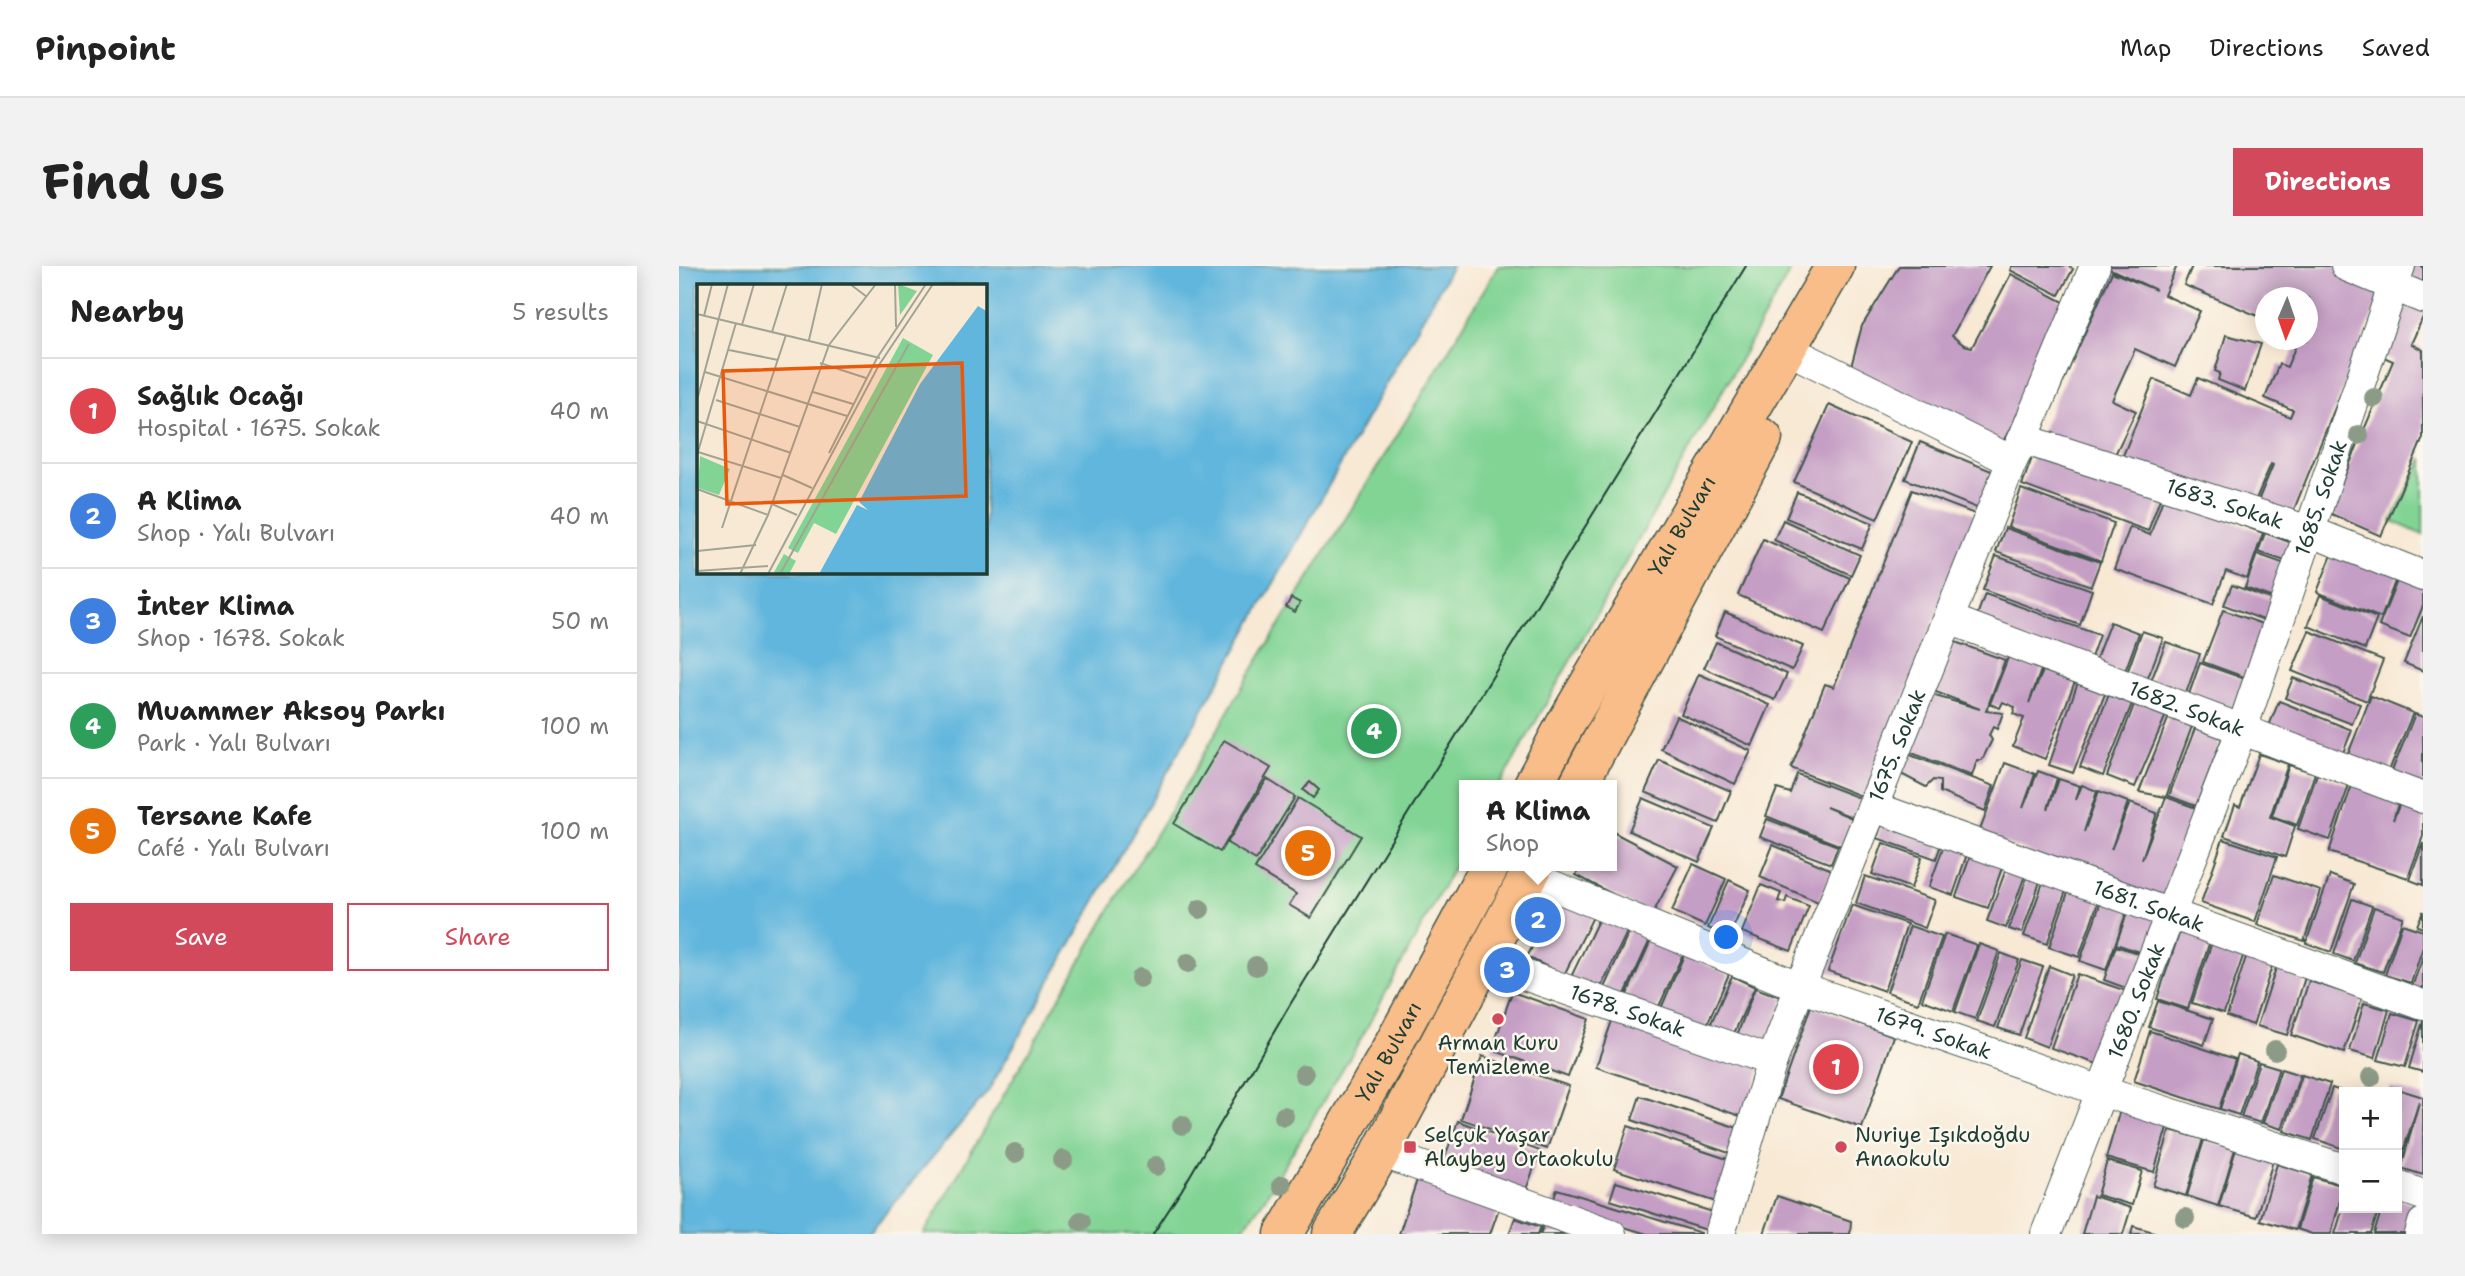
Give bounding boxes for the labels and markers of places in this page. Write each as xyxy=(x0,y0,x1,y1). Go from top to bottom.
pin: 4 xyxy=(1351,705,1397,757)
pin: 5 xyxy=(1285,827,1331,879)
pin: 2 xyxy=(1515,894,1561,946)
pin: 3 xyxy=(1484,944,1530,996)
marker: Arman Kuru Temizleme xyxy=(1490,1011,1506,1027)
place label: Arman Kuru Temizleme xyxy=(1437,1029,1559,1081)
pin: 1 xyxy=(1813,1041,1859,1093)
place label: Selçuk Yaşar Alaybey Ortaokulu xyxy=(1424,1121,1614,1173)
place label: Nuriye Işıkdoğdu Anaokulu xyxy=(1855,1121,2030,1173)
marker: Selçuk Yaşar Alaybey Ortaokulu xyxy=(1402,1139,1418,1155)
marker: Nuriye Işıkdoğdu Anaokulu xyxy=(1833,1139,1849,1155)

